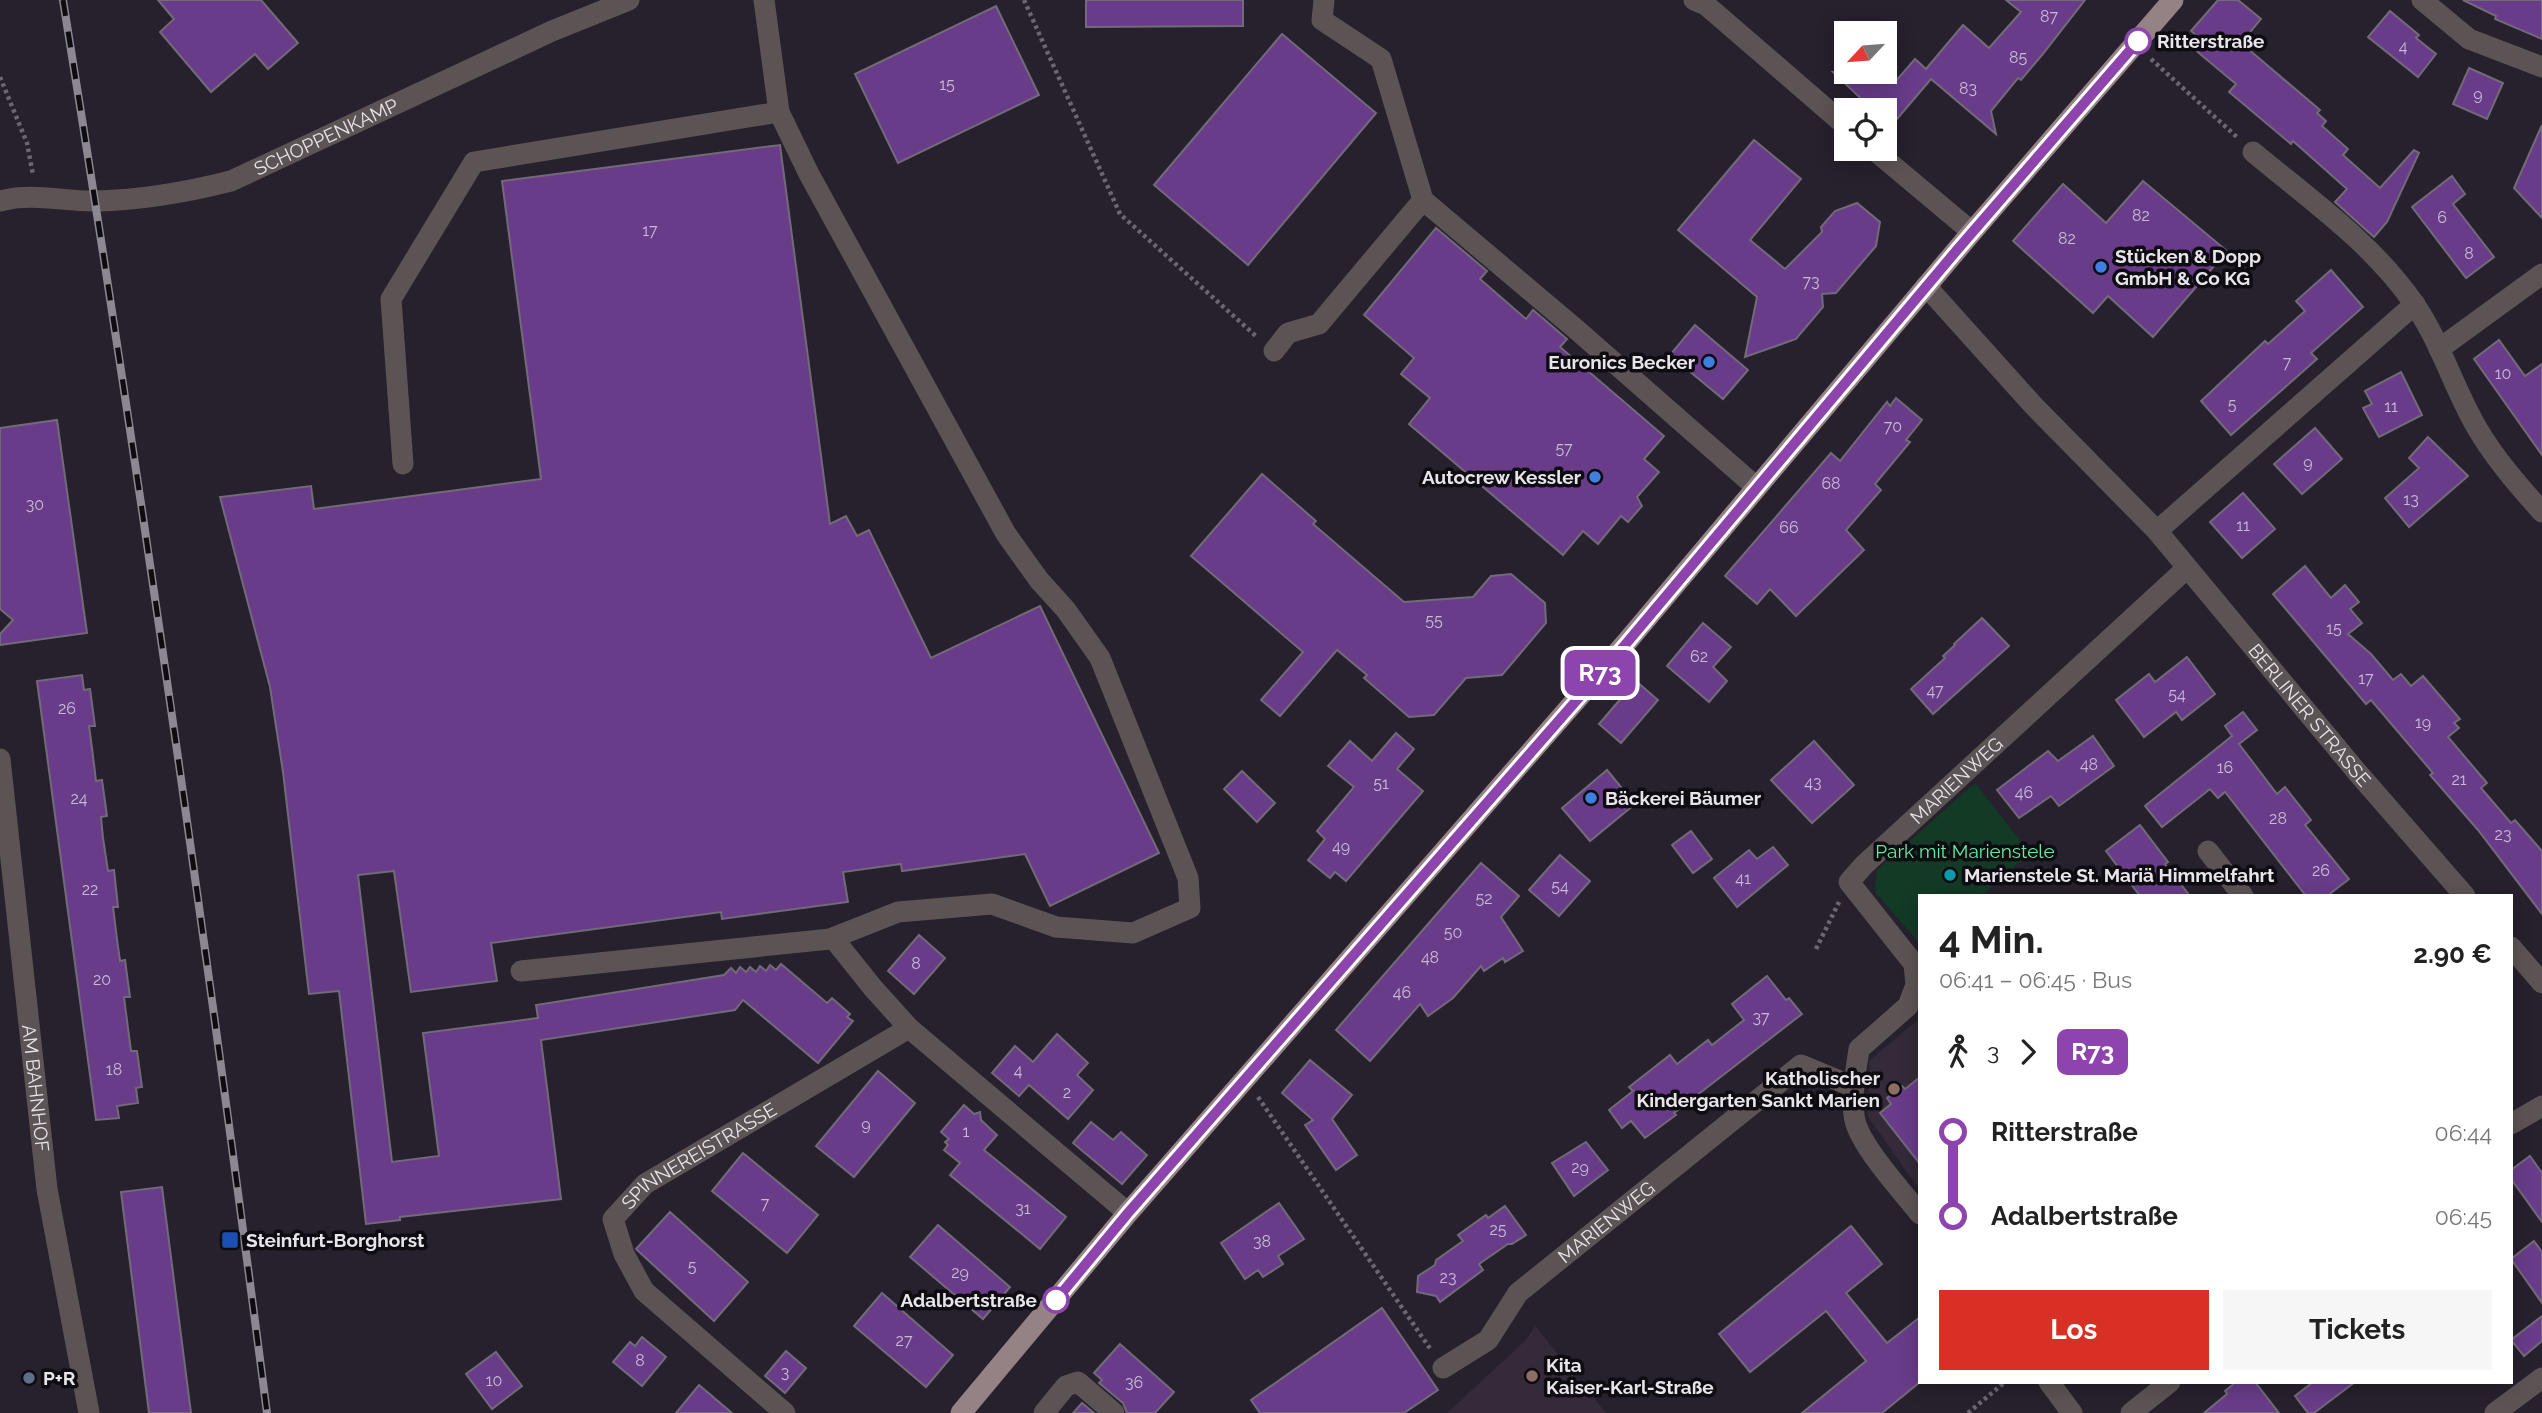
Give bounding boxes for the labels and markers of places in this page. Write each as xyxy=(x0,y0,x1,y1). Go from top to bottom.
marker: Ritterstraße xyxy=(2125,28,2151,54)
place label: Ritterstraße xyxy=(2157,30,2264,52)
place label: Stücken & Dopp GmbH & Co KG xyxy=(2115,245,2261,289)
marker: Stücken & Dopp GmbH & Co KG xyxy=(2093,259,2109,275)
place label: Euronics Becker xyxy=(1548,351,1696,373)
marker: Euronics Becker xyxy=(1701,354,1717,370)
place label: Autocrew Kessler xyxy=(1422,466,1582,488)
marker: Autocrew Kessler xyxy=(1587,469,1603,485)
place label: Bäckerei Bäumer xyxy=(1605,787,1762,809)
marker: Bäckerei Bäumer xyxy=(1583,790,1599,806)
place label: Marienstele St. Mariä Himmelfahrt xyxy=(1964,864,2275,886)
marker: Marienstele St. Mariä Himmelfahrt xyxy=(1942,867,1958,883)
place label: Katholischer Kindergarten Sankt Marien xyxy=(1636,1067,1881,1111)
marker: Katholischer Kindergarten Sankt Marien xyxy=(1886,1081,1902,1097)
place label: Steinfurt-Borghorst xyxy=(246,1229,425,1251)
marker: Steinfurt-Borghorst xyxy=(220,1230,240,1250)
marker: Adalbertstraße xyxy=(1043,1287,1069,1313)
place label: Adalbertstraße xyxy=(900,1289,1037,1311)
place label: Kita Kaiser-Karl-Straße xyxy=(1546,1354,1714,1398)
place label: P+R xyxy=(43,1367,76,1389)
marker: Kita Kaiser-Karl-Straße xyxy=(1524,1368,1540,1384)
marker: P+R xyxy=(21,1370,37,1386)

